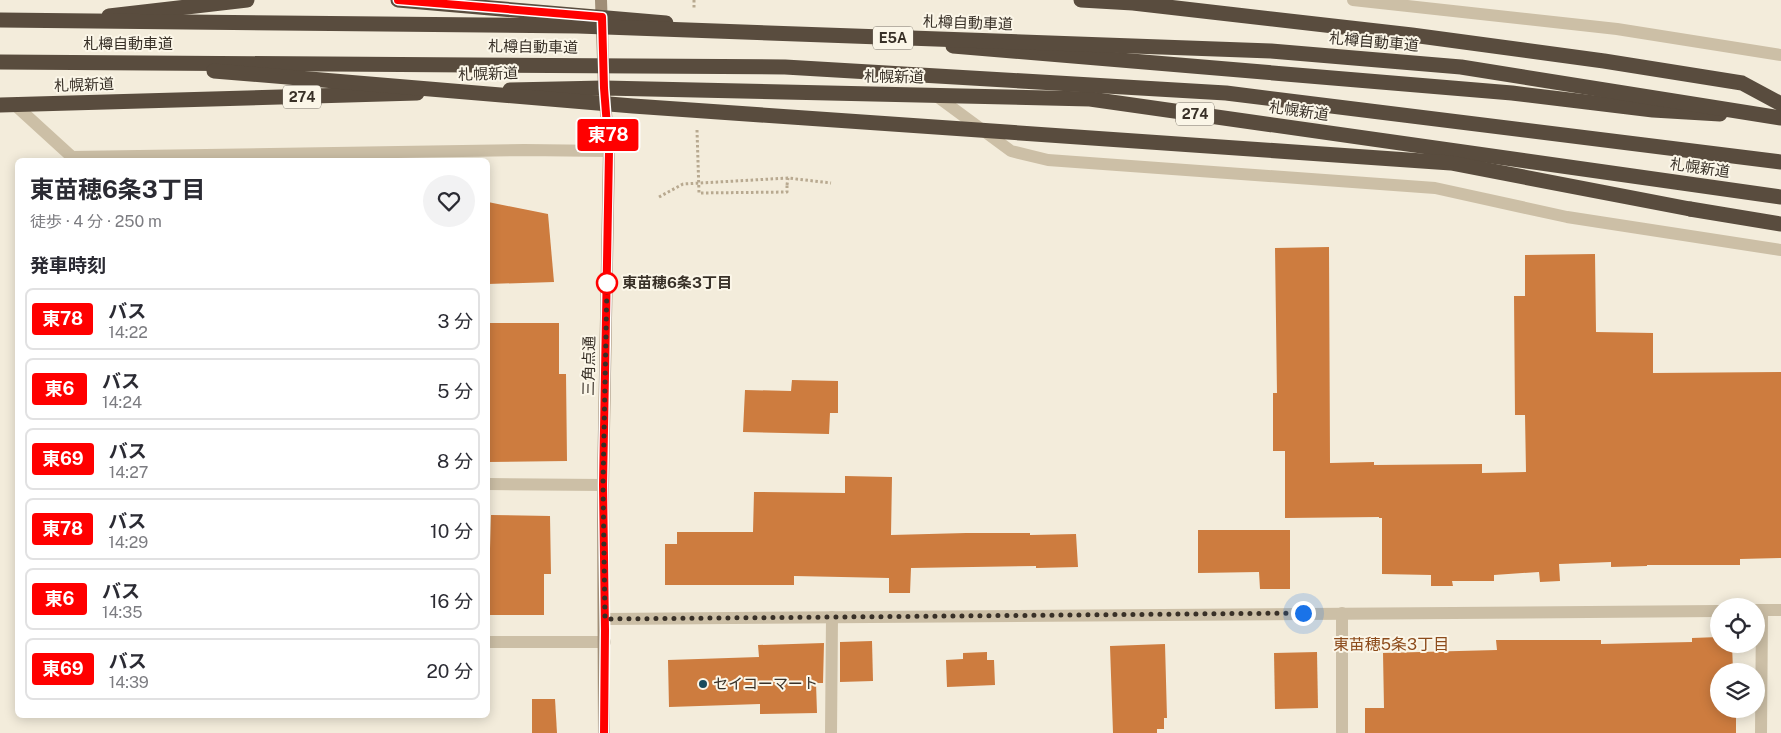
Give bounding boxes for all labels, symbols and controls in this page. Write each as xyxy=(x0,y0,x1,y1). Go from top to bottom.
street label: 札樽自動車道 xyxy=(923,12,1013,33)
road number: E5A xyxy=(873,26,913,49)
street label: 札樽自動車道 xyxy=(1328,29,1420,54)
street label: 札樽自動車道 xyxy=(83,35,173,52)
street label: 札樽自動車道 xyxy=(488,37,578,56)
street label: 札幌新道 xyxy=(458,64,518,83)
street label: 札幌新道 xyxy=(864,67,924,86)
street label: 札幌新道 xyxy=(54,75,114,94)
road number: 274 xyxy=(283,85,321,108)
street label: 札幌新道 xyxy=(1268,98,1330,123)
road number: 274 xyxy=(1176,102,1214,126)
line badge: 東78 xyxy=(579,119,637,151)
text: 東78 xyxy=(587,124,629,145)
street label: 札幌新道 xyxy=(1669,155,1731,180)
text: 東苗穂6条3丁目 xyxy=(30,175,206,203)
button: heart xyxy=(423,175,475,227)
text: 徒歩 · 4 分 · 250 m xyxy=(30,212,162,231)
text: 発車時刻 xyxy=(30,254,106,276)
marker: 東苗穂6条3丁目 xyxy=(596,272,618,294)
place label: 東苗穂6条3丁目 xyxy=(622,274,732,291)
text: バス xyxy=(108,300,146,322)
text: 東78 xyxy=(42,308,83,329)
text: 3 分 xyxy=(437,310,473,332)
text: 14:22 xyxy=(108,323,148,342)
street label: 三角点通 xyxy=(579,336,598,396)
text: バス xyxy=(102,370,140,392)
text: 東6 xyxy=(45,378,74,399)
text: 5 分 xyxy=(437,380,473,402)
text: 14:24 xyxy=(102,393,142,412)
text: バス xyxy=(109,440,147,462)
text: 東69 xyxy=(42,448,84,469)
text: 8 分 xyxy=(437,450,473,472)
text: 14:27 xyxy=(109,463,148,482)
text: バス xyxy=(108,510,146,532)
text: 東78 xyxy=(42,518,83,539)
text: 10 分 xyxy=(430,520,473,542)
text: 14:29 xyxy=(108,533,148,552)
text: バス xyxy=(102,580,140,602)
text: 東6 xyxy=(45,588,74,609)
text: 16 分 xyxy=(430,590,473,612)
map controls xyxy=(1710,598,1765,718)
button: locate xyxy=(1710,598,1765,653)
your location xyxy=(1291,601,1316,626)
text: 14:35 xyxy=(102,603,143,622)
district label: 東苗穂5条3丁目 xyxy=(1333,635,1449,654)
text: バス xyxy=(109,650,147,672)
text: 東69 xyxy=(42,658,84,679)
text: 20 分 xyxy=(426,660,473,682)
button: layers xyxy=(1710,663,1765,718)
text: 14:39 xyxy=(109,673,149,692)
place label: セイコーマート xyxy=(713,675,818,692)
marker: セイコーマート xyxy=(697,678,709,690)

